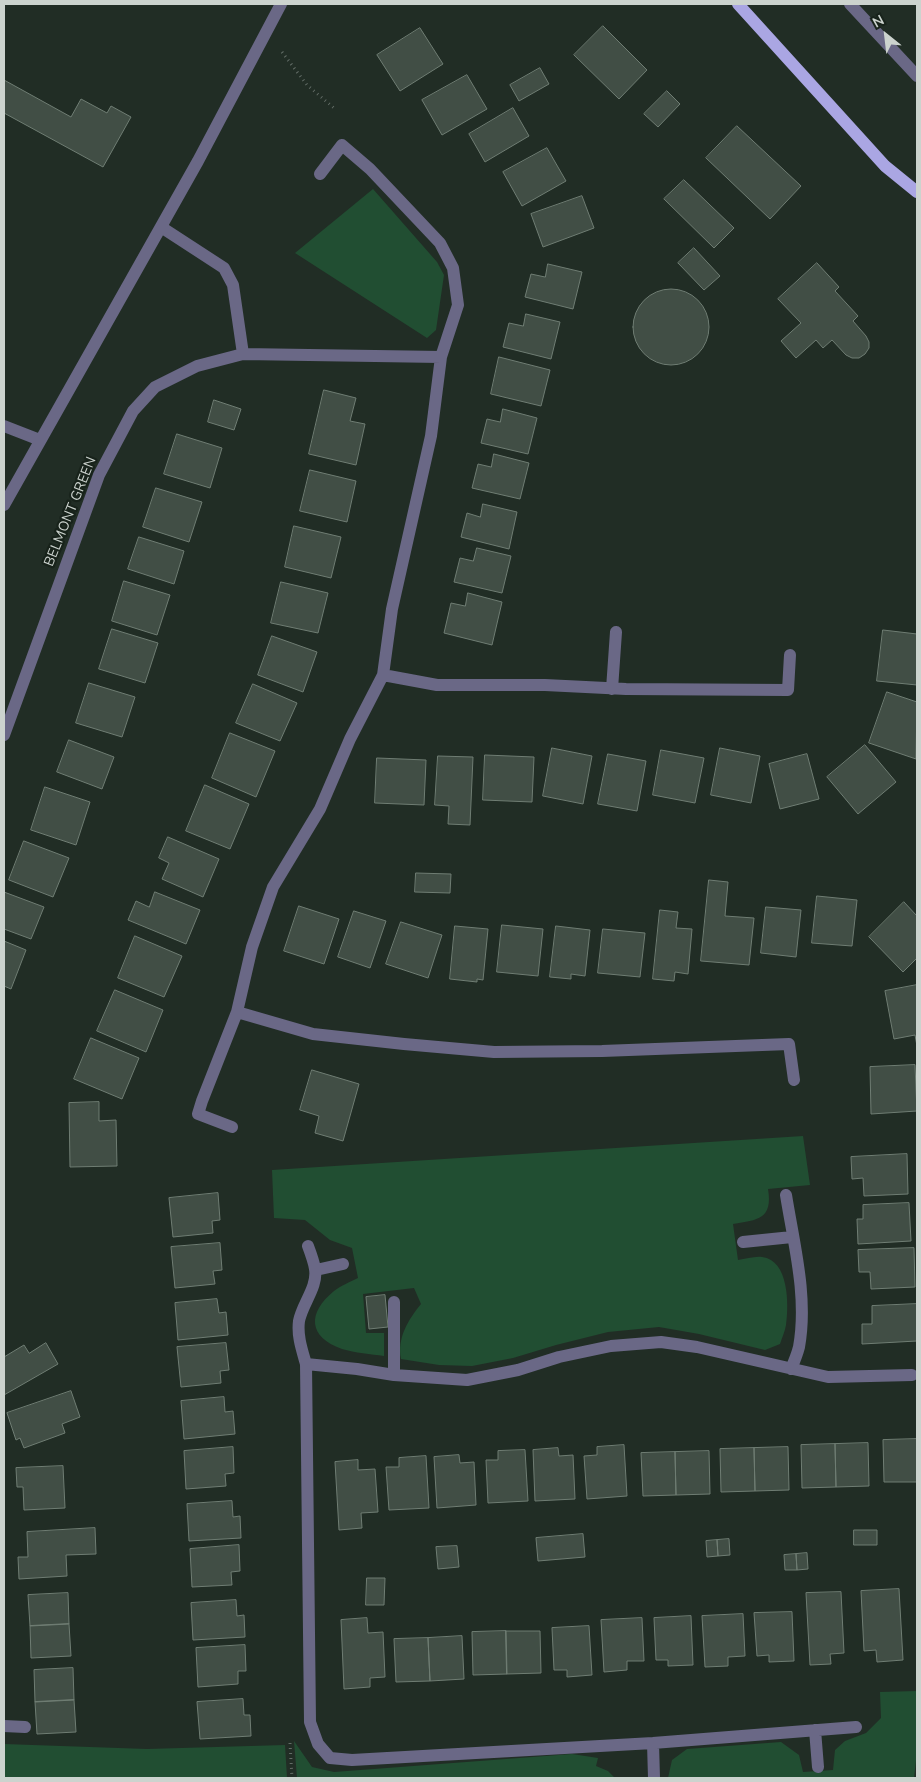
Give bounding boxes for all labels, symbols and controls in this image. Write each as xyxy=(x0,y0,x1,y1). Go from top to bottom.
north arrow xyxy=(861,10,911,60)
text: N xyxy=(869,11,888,32)
street label: BELMONT GREEN xyxy=(41,455,101,569)

